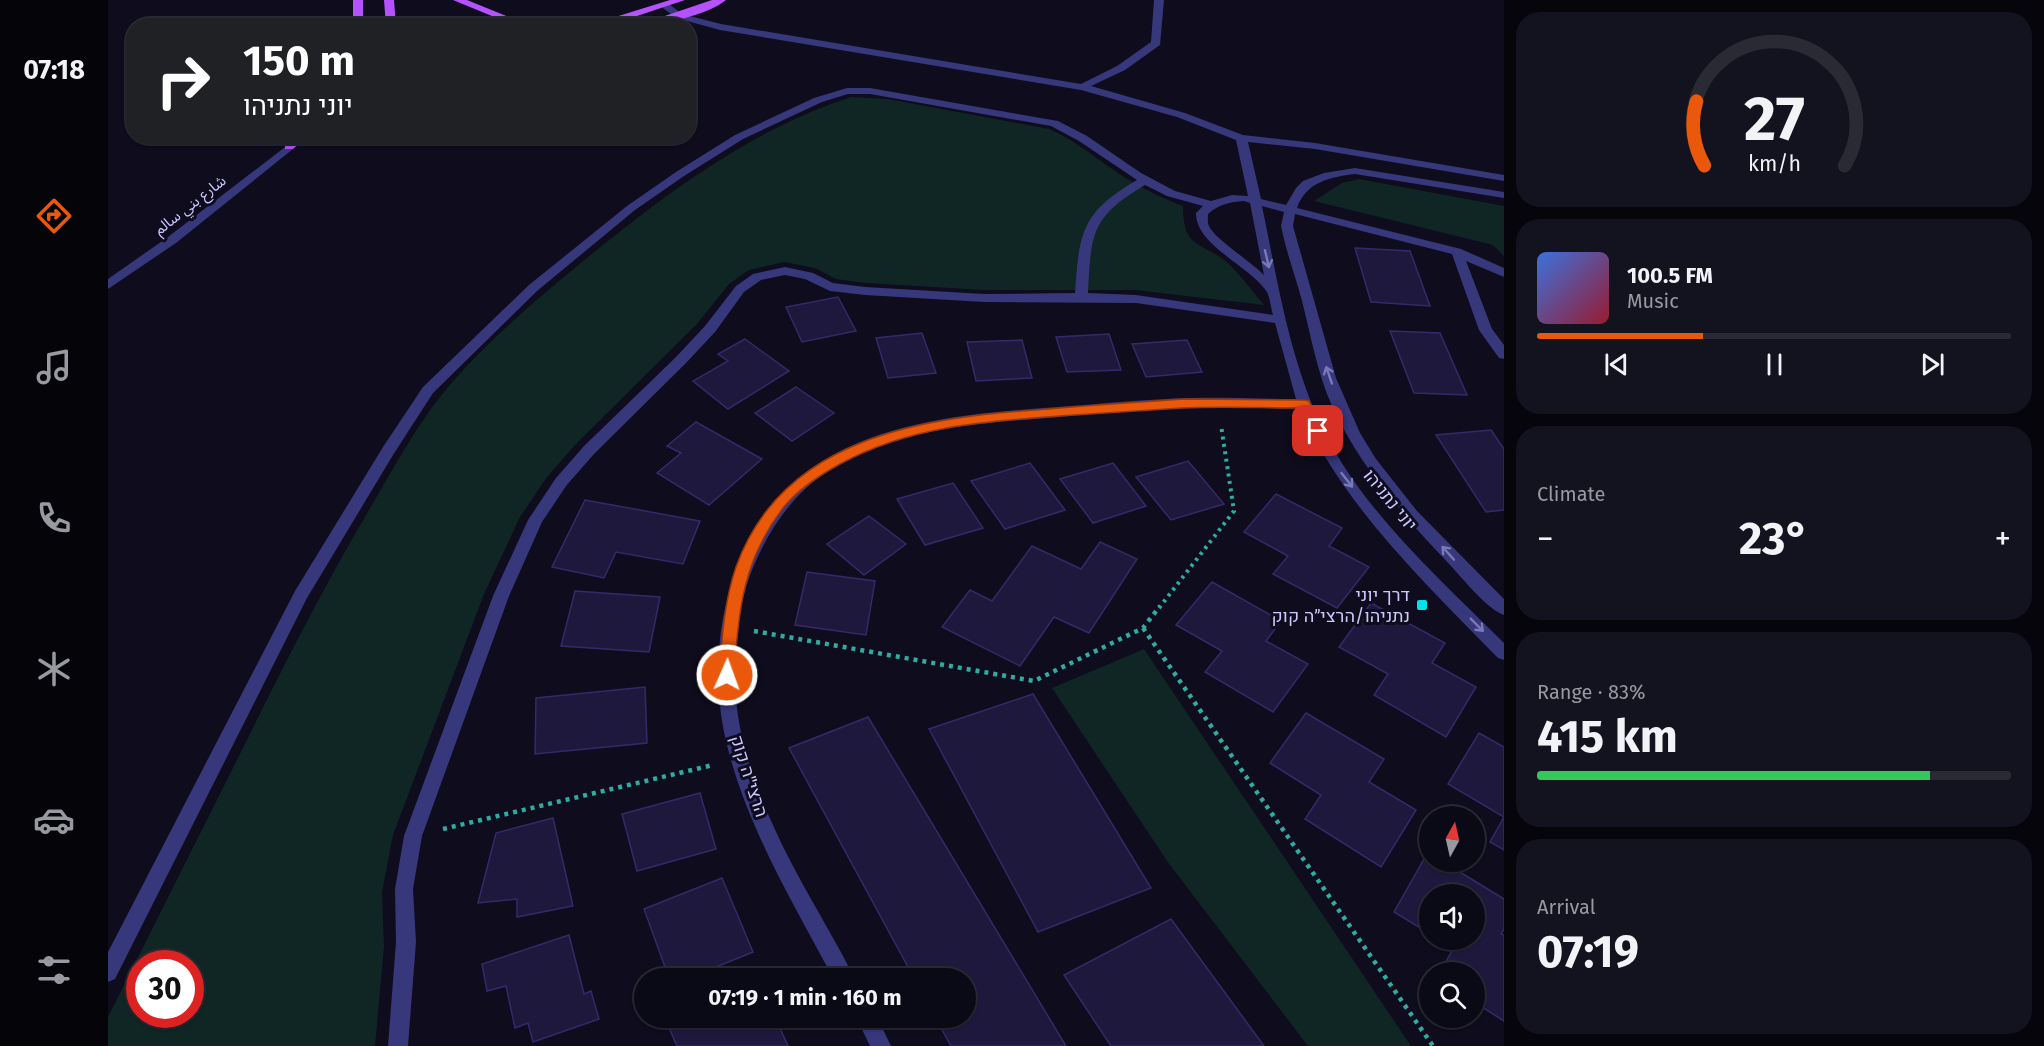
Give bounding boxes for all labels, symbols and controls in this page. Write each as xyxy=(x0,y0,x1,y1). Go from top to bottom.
text: 150 m xyxy=(243,36,355,86)
icon: right xyxy=(144,42,222,120)
text: 07:18 xyxy=(23,54,85,86)
text: 27 xyxy=(1744,83,1804,158)
text: יוני נתניהו xyxy=(243,90,353,122)
text: km/h xyxy=(1747,152,1801,178)
street label: شارع بني سالم xyxy=(151,171,231,241)
icon: directions xyxy=(33,195,75,237)
one-way arrow xyxy=(1261,249,1273,268)
text: 100.5 FM xyxy=(1627,262,1713,289)
text: Music xyxy=(1627,289,1679,313)
icon: music xyxy=(33,346,75,388)
icon: previous xyxy=(1600,348,1633,381)
icon: pause xyxy=(1758,348,1791,381)
icon: next xyxy=(1916,348,1949,381)
one-way arrow xyxy=(1323,366,1334,385)
pin xyxy=(1292,405,1343,456)
icon: arrive xyxy=(1301,414,1334,447)
street label: יוני נתניהו xyxy=(1358,465,1422,535)
one-way arrow xyxy=(1341,471,1354,487)
text: Climate xyxy=(1537,482,1605,506)
icon: phone xyxy=(33,497,75,539)
text: 23° xyxy=(1739,512,1809,566)
text: − xyxy=(1537,519,1554,559)
text: + xyxy=(1995,519,2011,559)
one-way arrow xyxy=(1441,546,1455,561)
place label: דרך יוני נתניהו/הרצי״ה קוק xyxy=(1271,584,1410,627)
marker: דרך יוני נתניהו/הרצי״ה קוק xyxy=(1415,598,1429,612)
one-way arrow xyxy=(1469,618,1484,633)
position arrow xyxy=(695,643,759,707)
icon: climate xyxy=(33,648,75,690)
text: Range · 83% xyxy=(1537,680,1645,704)
text: 415 km xyxy=(1537,710,1678,764)
street label: הרצי"ה קוק xyxy=(725,732,773,820)
icon: car xyxy=(33,799,75,841)
north arrow xyxy=(1419,806,1485,872)
map controls xyxy=(1419,806,1485,1028)
button: sound xyxy=(1419,884,1485,950)
text: Arrival xyxy=(1537,895,1596,919)
text: 07:19 xyxy=(1537,925,1639,979)
icon: filters xyxy=(33,949,75,991)
speed limit sign: 30 xyxy=(126,950,204,1028)
button: search xyxy=(1419,962,1485,1028)
text: 07:19 · 1 min · 160 m xyxy=(708,984,902,1011)

